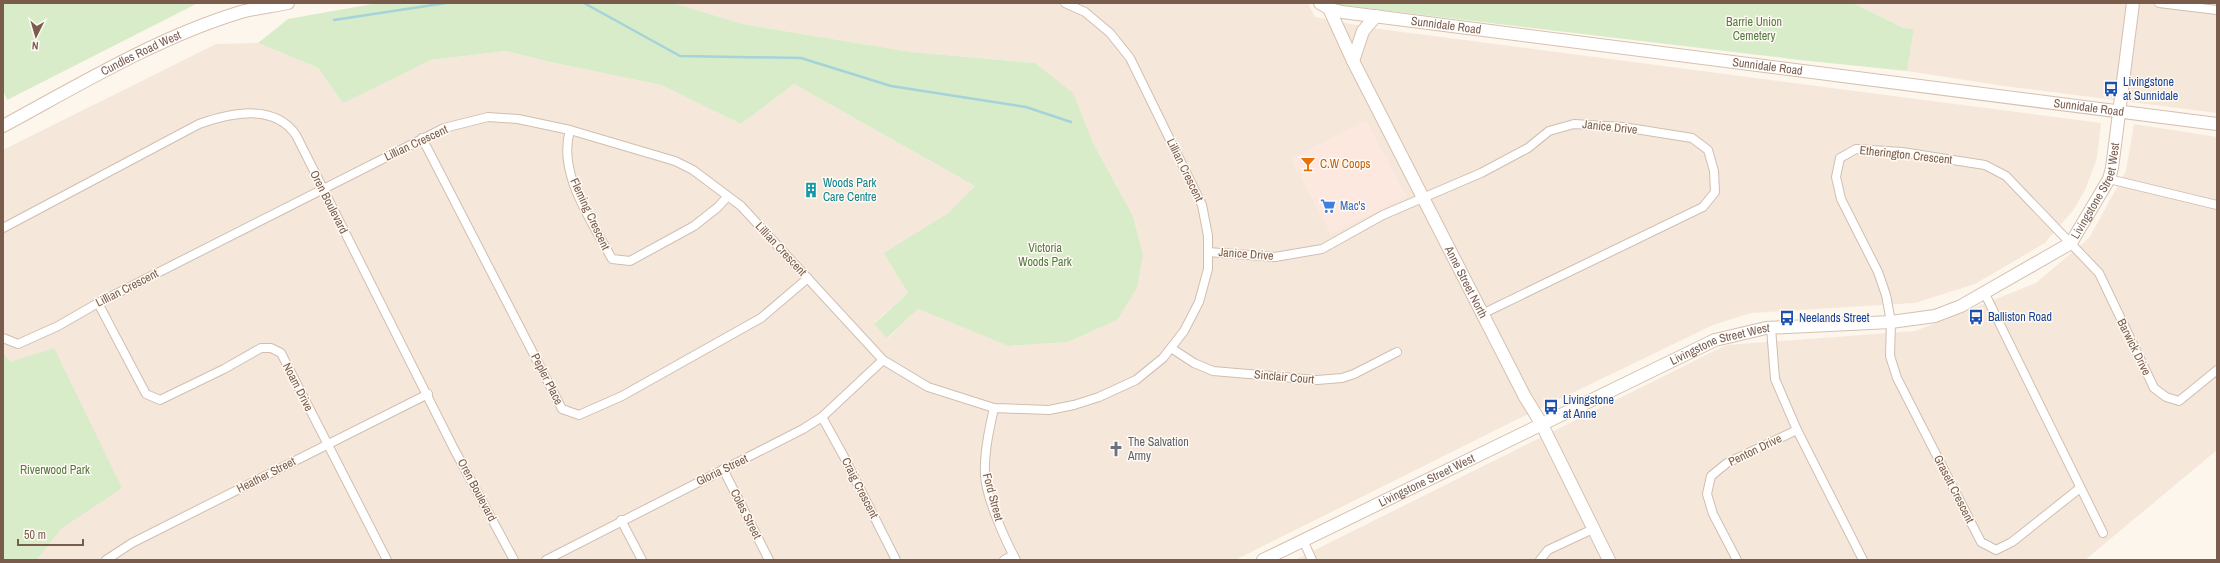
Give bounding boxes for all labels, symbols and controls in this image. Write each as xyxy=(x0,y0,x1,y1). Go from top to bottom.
street label: Sunnidale Road xyxy=(1410,13,1482,38)
park label: Barrie Union Cemetery xyxy=(1726,14,1782,44)
north arrow xyxy=(16,16,56,56)
street label: Cundles Road West xyxy=(98,27,184,79)
text: N xyxy=(31,39,39,53)
street label: Sunnidale Road xyxy=(1731,54,1804,79)
place label: Livingstone at Sunnidale xyxy=(2123,74,2178,104)
bus stop icon: Livingstone at Sunnidale xyxy=(2102,80,2120,98)
street label: Sunnidale Road xyxy=(2053,95,2125,120)
street label: Janice Drive xyxy=(1582,116,1638,138)
street label: Lillian Crescent xyxy=(382,121,451,165)
street label: Lillian Crescent xyxy=(1163,136,1207,204)
street label: Livingstone Street West xyxy=(2067,141,2123,242)
street label: Etherington Crescent xyxy=(1859,142,1953,168)
bar icon: C.W Coops xyxy=(1299,155,1317,173)
place label: C.W Coops xyxy=(1320,156,1370,172)
street label: Oren Boulevard xyxy=(306,168,352,236)
street label: Fleming Crescent xyxy=(566,175,614,253)
place label: Woods Park Care Centre xyxy=(823,175,877,205)
building icon: Woods Park Care Centre xyxy=(802,181,820,199)
supermarket icon: Mac's xyxy=(1319,197,1337,215)
place label: Mac's xyxy=(1340,198,1365,214)
street label: Lillian Crescent xyxy=(752,219,810,280)
park label: Victoria Woods Park xyxy=(1018,240,1072,270)
street label: Anne Street North xyxy=(1441,242,1491,321)
street label: Janice Drive xyxy=(1218,244,1274,264)
street label: Lillian Crescent xyxy=(93,265,161,311)
bus stop icon: Balliston Road xyxy=(1967,308,1985,326)
bus stop icon: Neelands Street xyxy=(1778,309,1796,327)
place label: Balliston Road xyxy=(1988,309,2052,325)
place label: Neelands Street xyxy=(1799,310,1870,326)
street label: Barwick Drive xyxy=(2113,316,2155,378)
street label: Livingstone Street West xyxy=(1667,320,1770,369)
street label: Pepler Place xyxy=(527,351,567,407)
street label: Noam Drive xyxy=(279,360,317,414)
street label: Sinclair Court xyxy=(1253,366,1315,388)
place label: Livingstone at Anne xyxy=(1563,392,1614,422)
bus stop icon: Livingstone at Anne xyxy=(1542,398,1560,416)
street label: Penton Drive xyxy=(1726,430,1784,470)
place label: The Salvation Army xyxy=(1127,434,1189,464)
church icon: The Salvation Army xyxy=(1107,440,1125,458)
street label: Gloria Street xyxy=(693,450,751,489)
street label: Livingstone Street West xyxy=(1376,450,1478,511)
street label: Grasett Crescent xyxy=(1930,452,1978,526)
street label: Heather Street xyxy=(234,453,298,497)
street label: Craig Crescent xyxy=(838,455,882,521)
street label: Oren Boulevard xyxy=(454,456,500,524)
park label: Riverwood Park xyxy=(20,462,90,478)
street label: Ford Street xyxy=(979,471,1007,523)
street label: Coles Street xyxy=(727,486,766,542)
scale bar xyxy=(18,521,83,547)
text: 50 m xyxy=(24,527,46,543)

